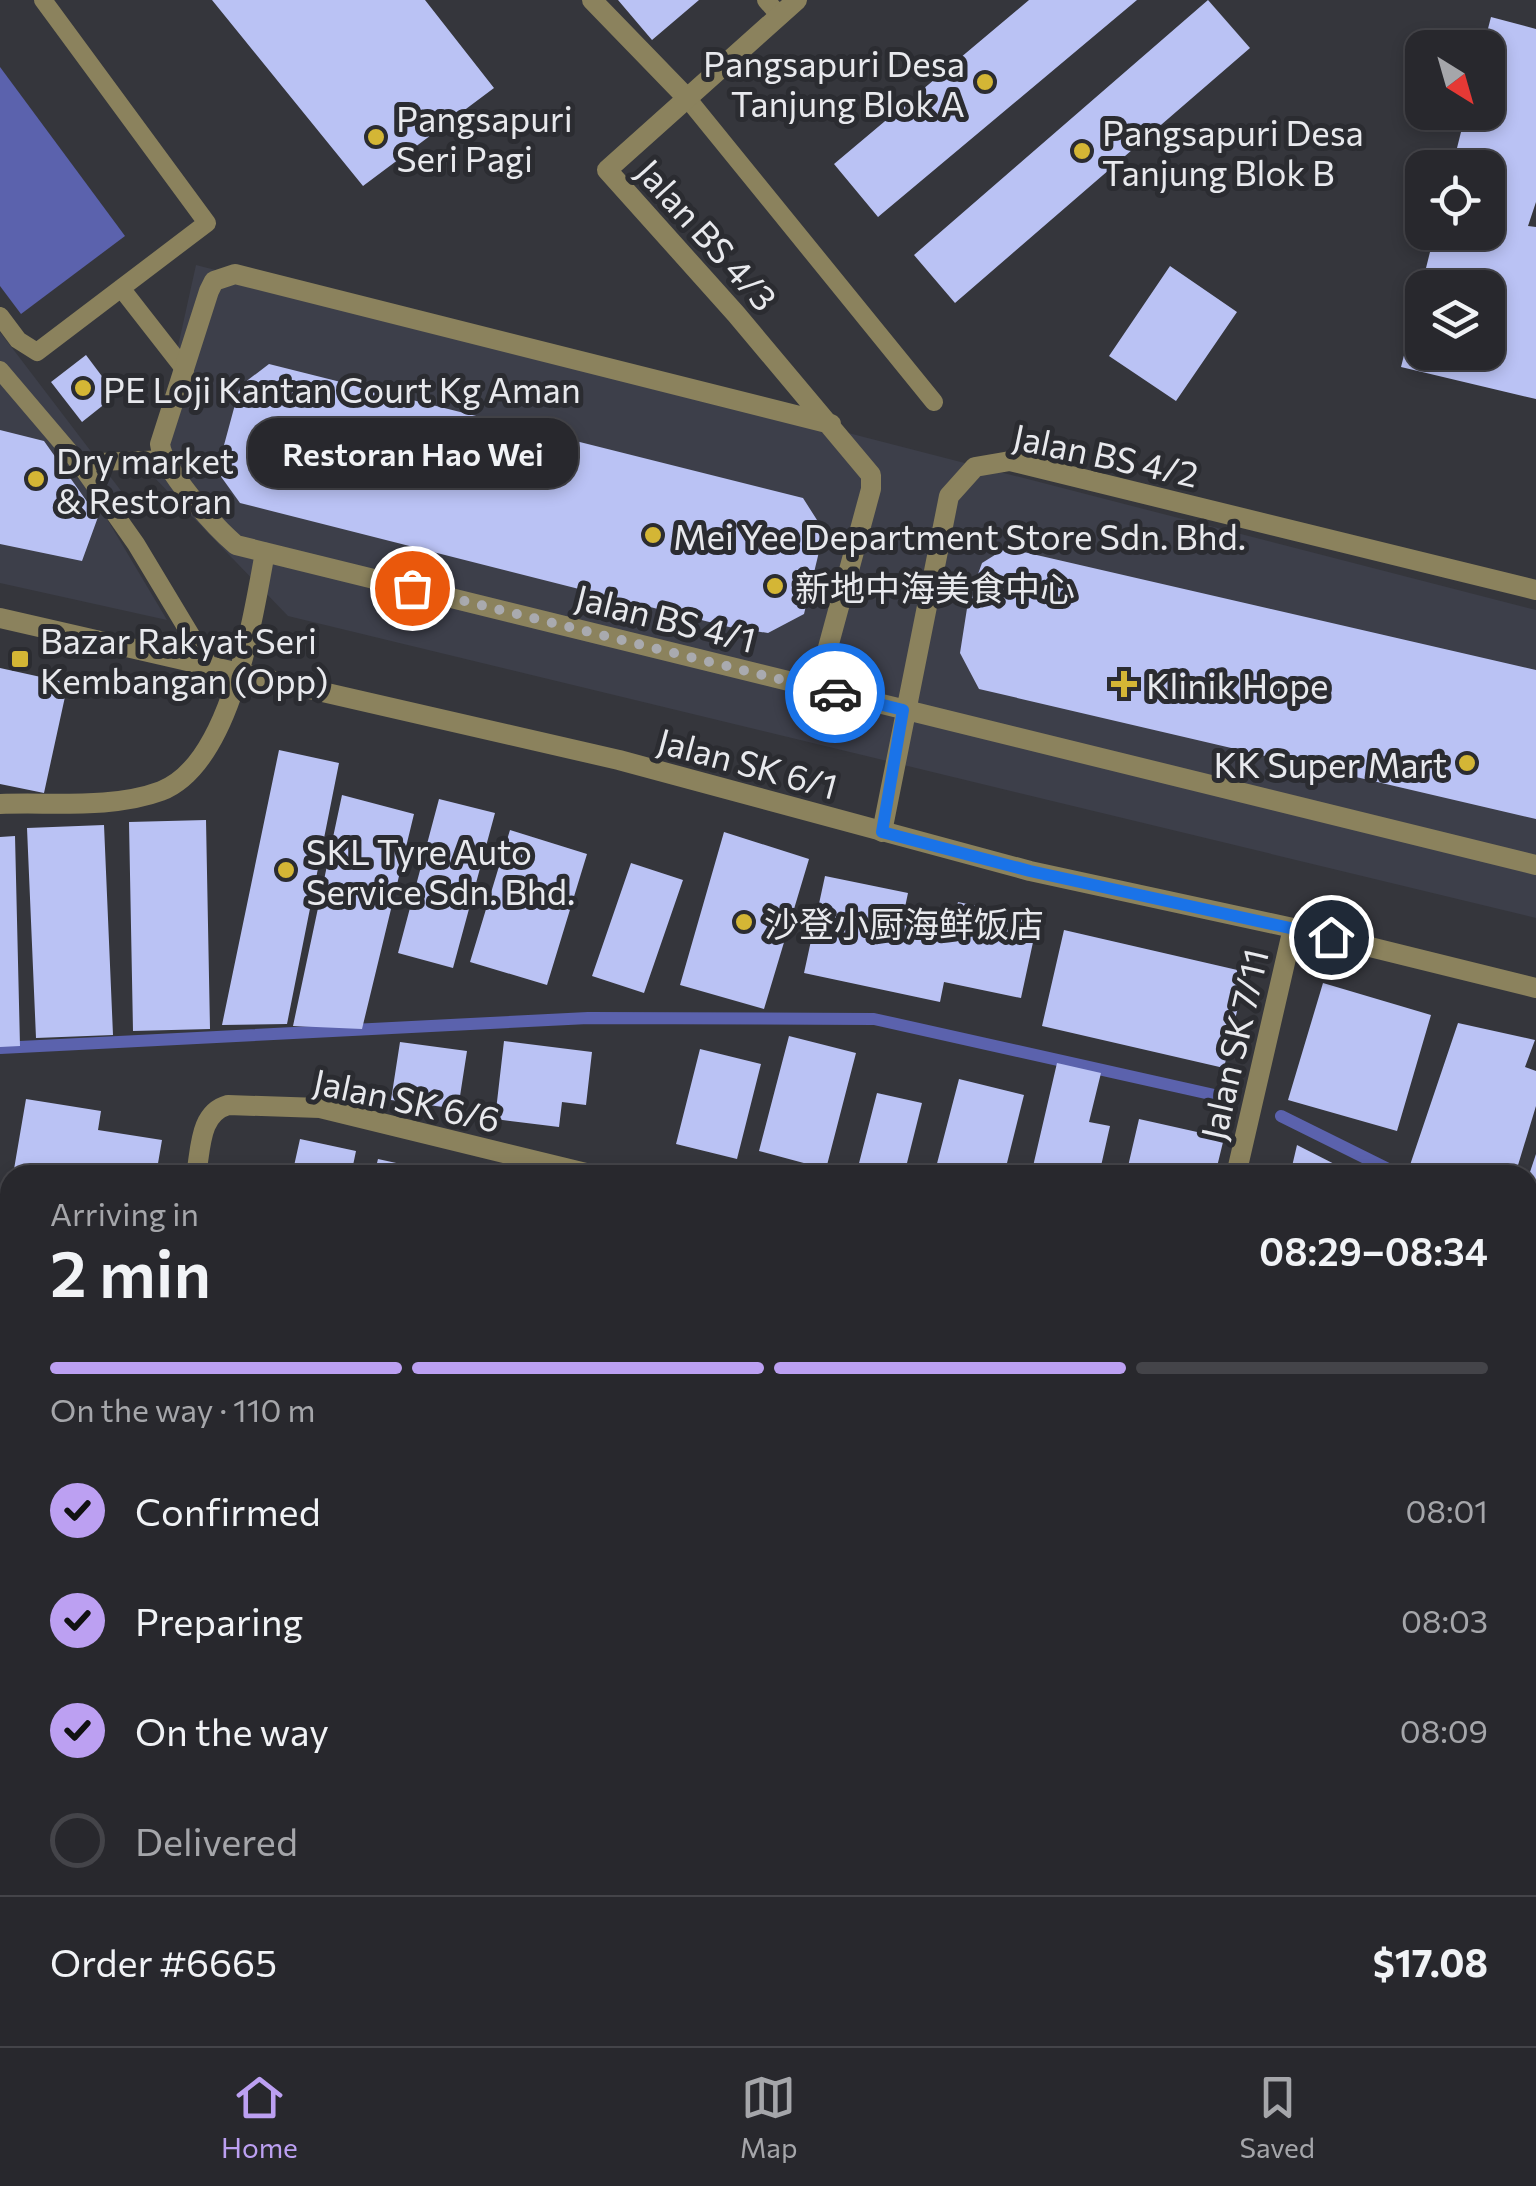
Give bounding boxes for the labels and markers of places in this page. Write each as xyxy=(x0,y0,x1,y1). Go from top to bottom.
place label: Pangsapuri Desa Tanjung Blok A xyxy=(703,41,965,124)
marker: Pangsapuri Desa Tanjung Blok A xyxy=(974,71,996,93)
place label: Pangsapuri Seri Pagi xyxy=(396,96,573,179)
place label: Pangsapuri Desa Tanjung Blok B xyxy=(1102,110,1364,193)
marker: Pangsapuri Seri Pagi xyxy=(365,126,387,148)
marker: Pangsapuri Desa Tanjung Blok B xyxy=(1071,140,1093,162)
place label: PE Loji Kantan Court Kg Aman xyxy=(103,367,581,410)
marker: PE Loji Kantan Court Kg Aman xyxy=(72,377,94,399)
callout: Restoran Hao Wei xyxy=(247,418,577,488)
place label: Dry market & Restoran xyxy=(56,438,234,521)
marker: Dry market & Restoran xyxy=(25,468,47,490)
place label: Mei Yee Department Store Sdn. Bhd. xyxy=(673,514,1246,557)
marker: Mei Yee Department Store Sdn. Bhd. xyxy=(642,524,664,546)
pin xyxy=(370,546,455,631)
place label: 新地中海美食中心 xyxy=(795,565,1075,608)
marker: 新地中海美食中心 xyxy=(764,575,786,597)
place label: Bazar Rakyat Seri Kembangan (Opp) xyxy=(40,618,329,701)
marker: Bazar Rakyat Seri Kembangan (Opp) xyxy=(9,648,31,670)
place label: Klinik Hope xyxy=(1146,663,1328,706)
marker: Klinik Hope xyxy=(1111,671,1137,697)
place label: KK Super Mart xyxy=(1214,742,1447,785)
marker: KK Super Mart xyxy=(1456,752,1478,774)
place label: SKL Tyre Auto Service Sdn. Bhd. xyxy=(306,829,575,912)
marker: SKL Tyre Auto Service Sdn. Bhd. xyxy=(275,859,297,881)
pin xyxy=(1289,895,1374,980)
place label: 沙登小厨海鲜饭店 xyxy=(764,901,1044,944)
marker: 沙登小厨海鲜饭店 xyxy=(733,911,755,933)

